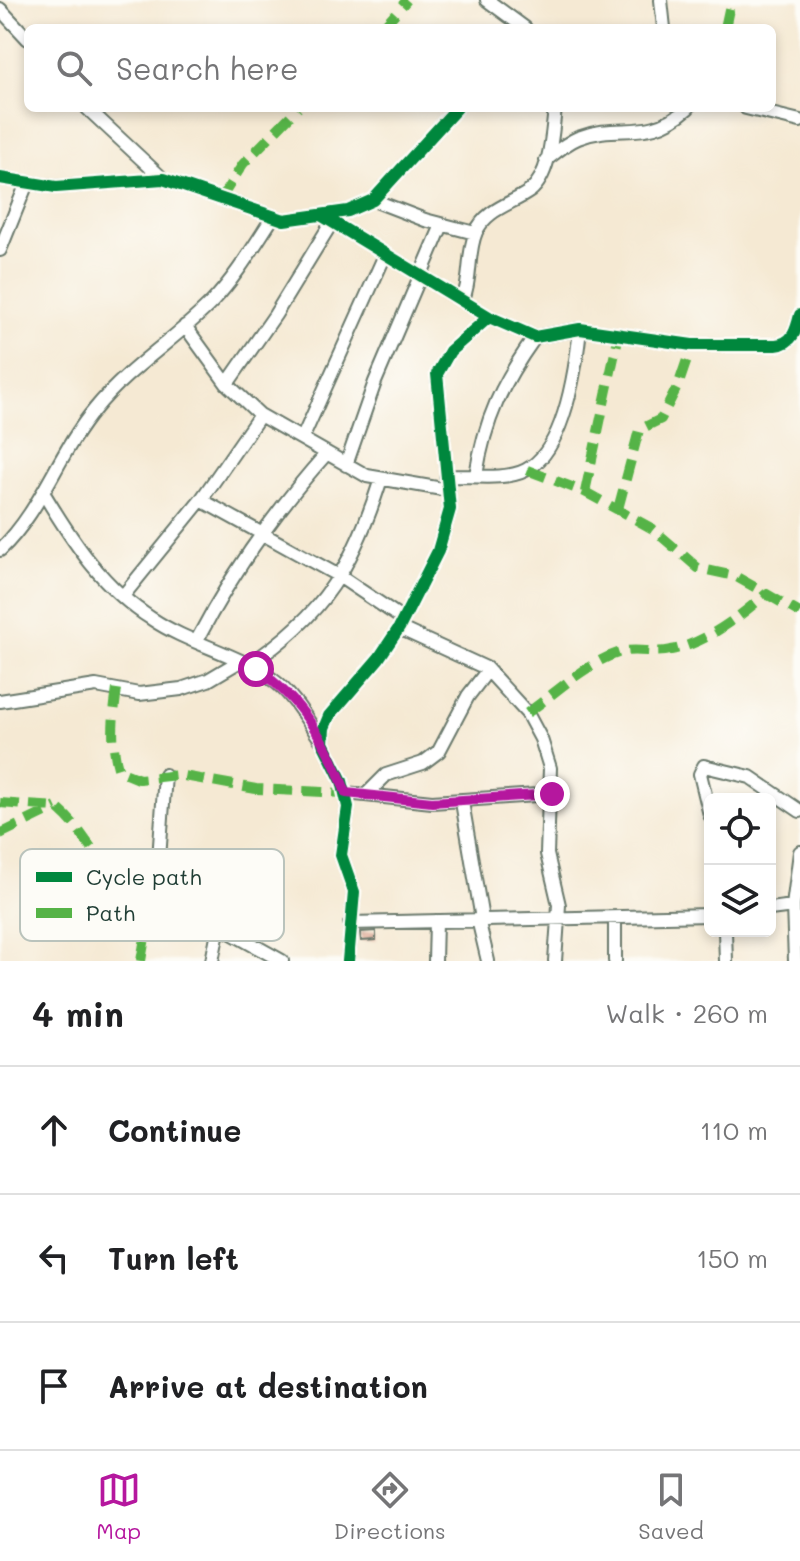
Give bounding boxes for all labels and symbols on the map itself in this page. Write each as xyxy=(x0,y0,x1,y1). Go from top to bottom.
route start xyxy=(238,651,274,687)
route end xyxy=(534,776,570,812)
legend xyxy=(20,849,284,941)
text: Cycle path xyxy=(86,862,202,891)
text: Path xyxy=(86,898,135,927)

